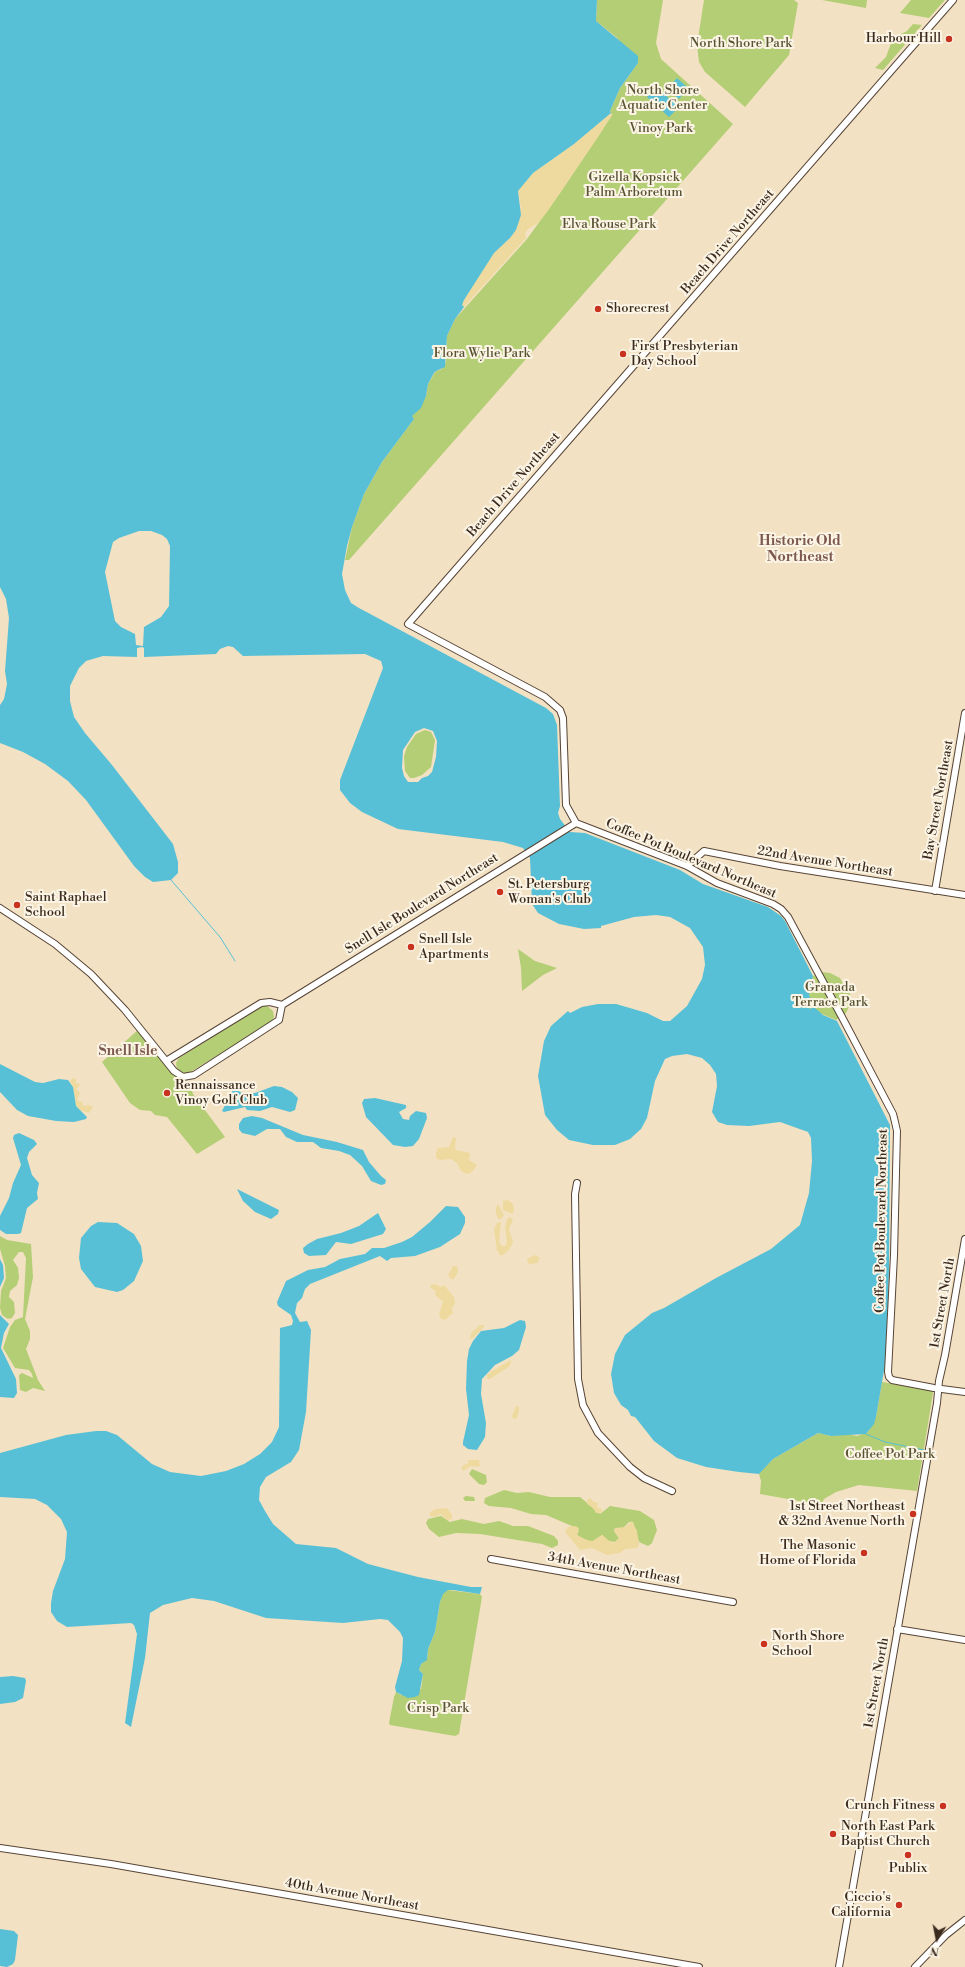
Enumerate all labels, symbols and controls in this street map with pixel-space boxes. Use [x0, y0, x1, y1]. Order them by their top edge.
place label: Harbour Hill [866, 31, 941, 47]
marker: Harbour Hill [944, 34, 954, 44]
park label: North Shore Park [690, 36, 792, 52]
park label: North Shore Aquatic Center [619, 83, 707, 114]
park label: Vinoy Park [629, 121, 693, 137]
park label: Gizella Kopsick Palm Arboretum [585, 170, 683, 201]
street label: Beach Drive Northeast [678, 186, 778, 298]
park label: Elva Rouse Park [562, 217, 656, 233]
place label: Shorecrest [606, 301, 670, 317]
marker: Shorecrest [593, 304, 603, 314]
place label: First Presbyterian Day School [631, 339, 738, 370]
park label: Flora Wylie Park [434, 346, 530, 362]
marker: First Presbyterian Day School [618, 349, 628, 359]
street label: Beach Drive Northeast [464, 429, 564, 541]
district label: Historic Old Northeast [759, 534, 841, 566]
street label: Bay Street Northeast [921, 739, 957, 861]
street label: Coffee Pot Boulevard Northeast [603, 816, 779, 902]
street label: 22nd Avenue Northeast [756, 844, 894, 880]
street label: Snell Isle Boulevard Northeast [343, 850, 501, 958]
place label: St. Petersburg Woman's Club [508, 877, 591, 908]
marker: St. Petersburg Woman's Club [495, 887, 505, 897]
place label: Saint Raphael School [25, 890, 106, 921]
marker: Saint Raphael School [12, 900, 22, 910]
place label: Snell Isle Apartments [419, 932, 489, 963]
marker: Snell Isle Apartments [406, 942, 416, 952]
park label: Granada Terrace Park [792, 980, 868, 1011]
district label: Snell Isle [98, 1044, 158, 1060]
place label: Rennaissance Vinoy Golf Club [175, 1078, 267, 1109]
marker: Rennaissance Vinoy Golf Club [162, 1088, 172, 1098]
street label: Coffee Pot Boulevard Northeast [873, 1129, 891, 1313]
street label: 1st Street North [927, 1256, 959, 1350]
park label: Coffee Pot Park [845, 1447, 935, 1463]
place label: 1st Street Northeast & 32nd Avenue North [779, 1499, 905, 1530]
marker: 1st Street Northeast & 32nd Avenue North [908, 1509, 918, 1519]
place label: The Masonic Home of Florida [759, 1538, 856, 1569]
marker: The Masonic Home of Florida [859, 1548, 869, 1558]
street label: 34th Avenue Northeast [546, 1550, 682, 1588]
place label: North Shore School [772, 1629, 845, 1660]
street label: 1st Street North [861, 1636, 893, 1730]
marker: North Shore School [759, 1639, 769, 1649]
park label: Crisp Park [407, 1701, 469, 1717]
place label: Crunch Fitness [845, 1798, 935, 1814]
marker: Crunch Fitness [938, 1801, 948, 1811]
place label: North East Park Baptist Church [841, 1819, 935, 1850]
marker: North East Park Baptist Church [828, 1829, 838, 1839]
marker: Publix [903, 1850, 913, 1860]
place label: Publix [889, 1861, 927, 1877]
street label: 40th Avenue Northeast [284, 1876, 420, 1914]
place label: Ciccio's California [831, 1890, 891, 1921]
marker: Ciccio's California [894, 1900, 904, 1910]
north arrow [917, 1919, 957, 1959]
text: N [929, 1943, 940, 1958]

